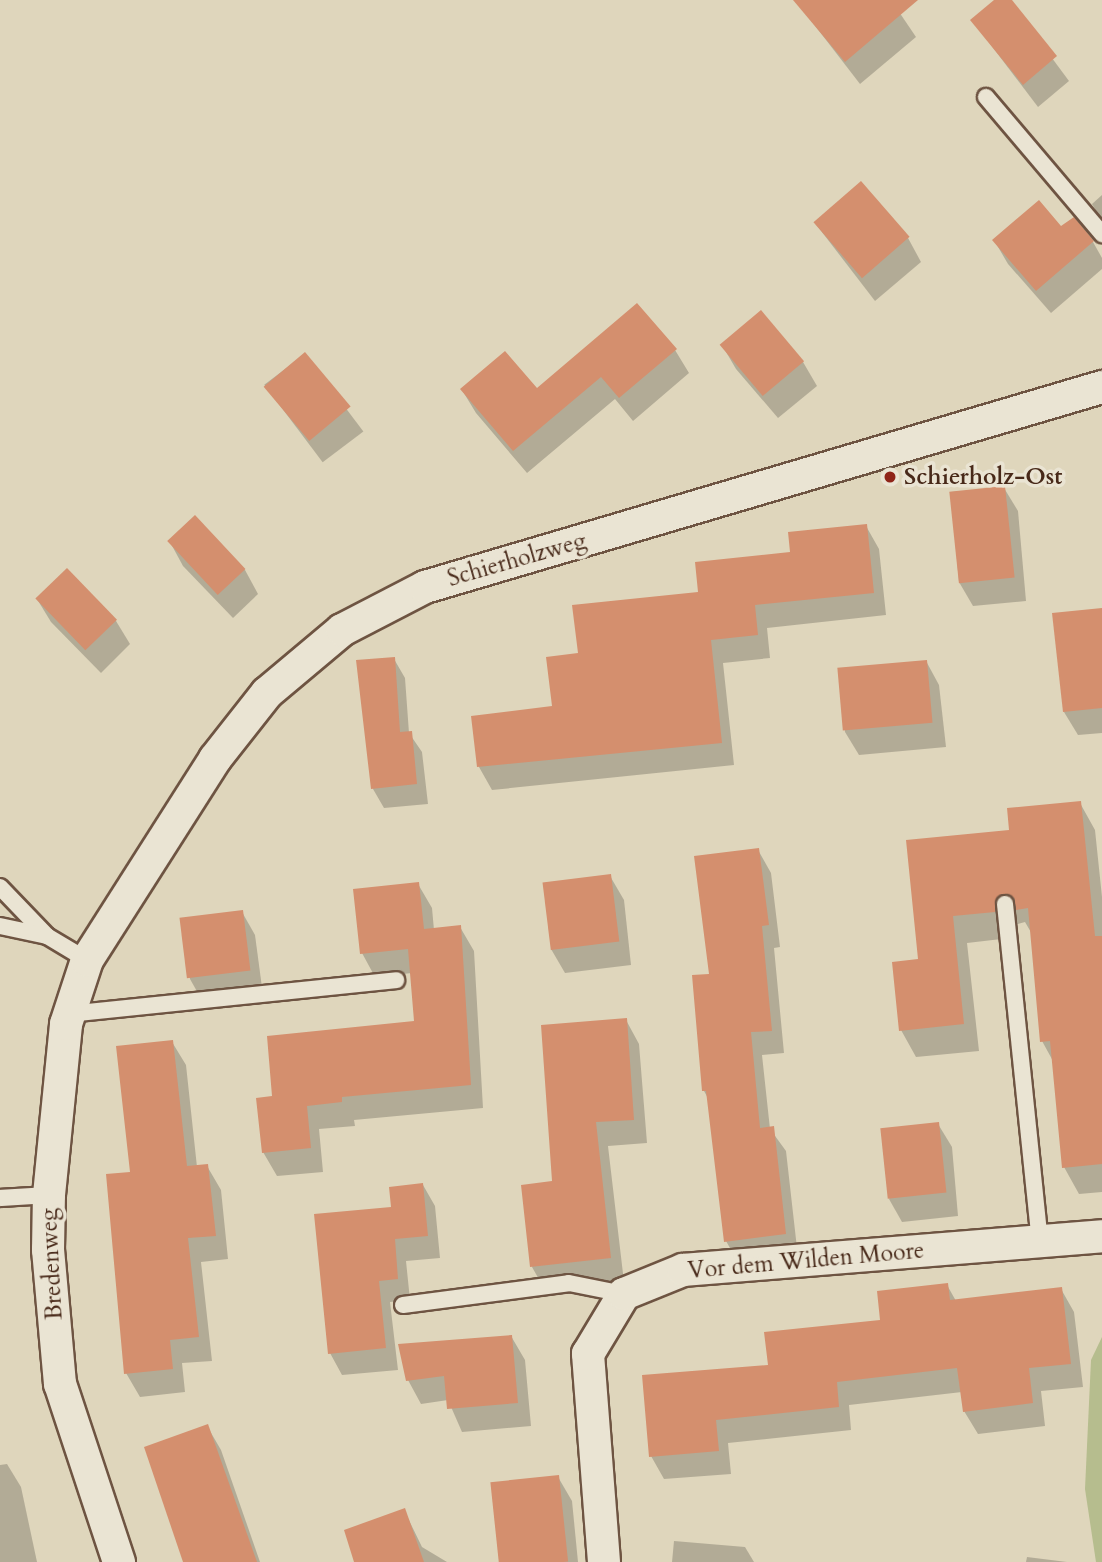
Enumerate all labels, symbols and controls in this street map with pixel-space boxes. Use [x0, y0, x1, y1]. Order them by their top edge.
place label: Schierholz-Ost [904, 463, 1062, 491]
marker: Schierholz-Ost [882, 469, 898, 485]
street label: Schierholzweg [445, 527, 589, 593]
street label: Bredenweg [35, 1207, 69, 1321]
street label: Vor dem Wilden Moore [687, 1237, 925, 1285]

